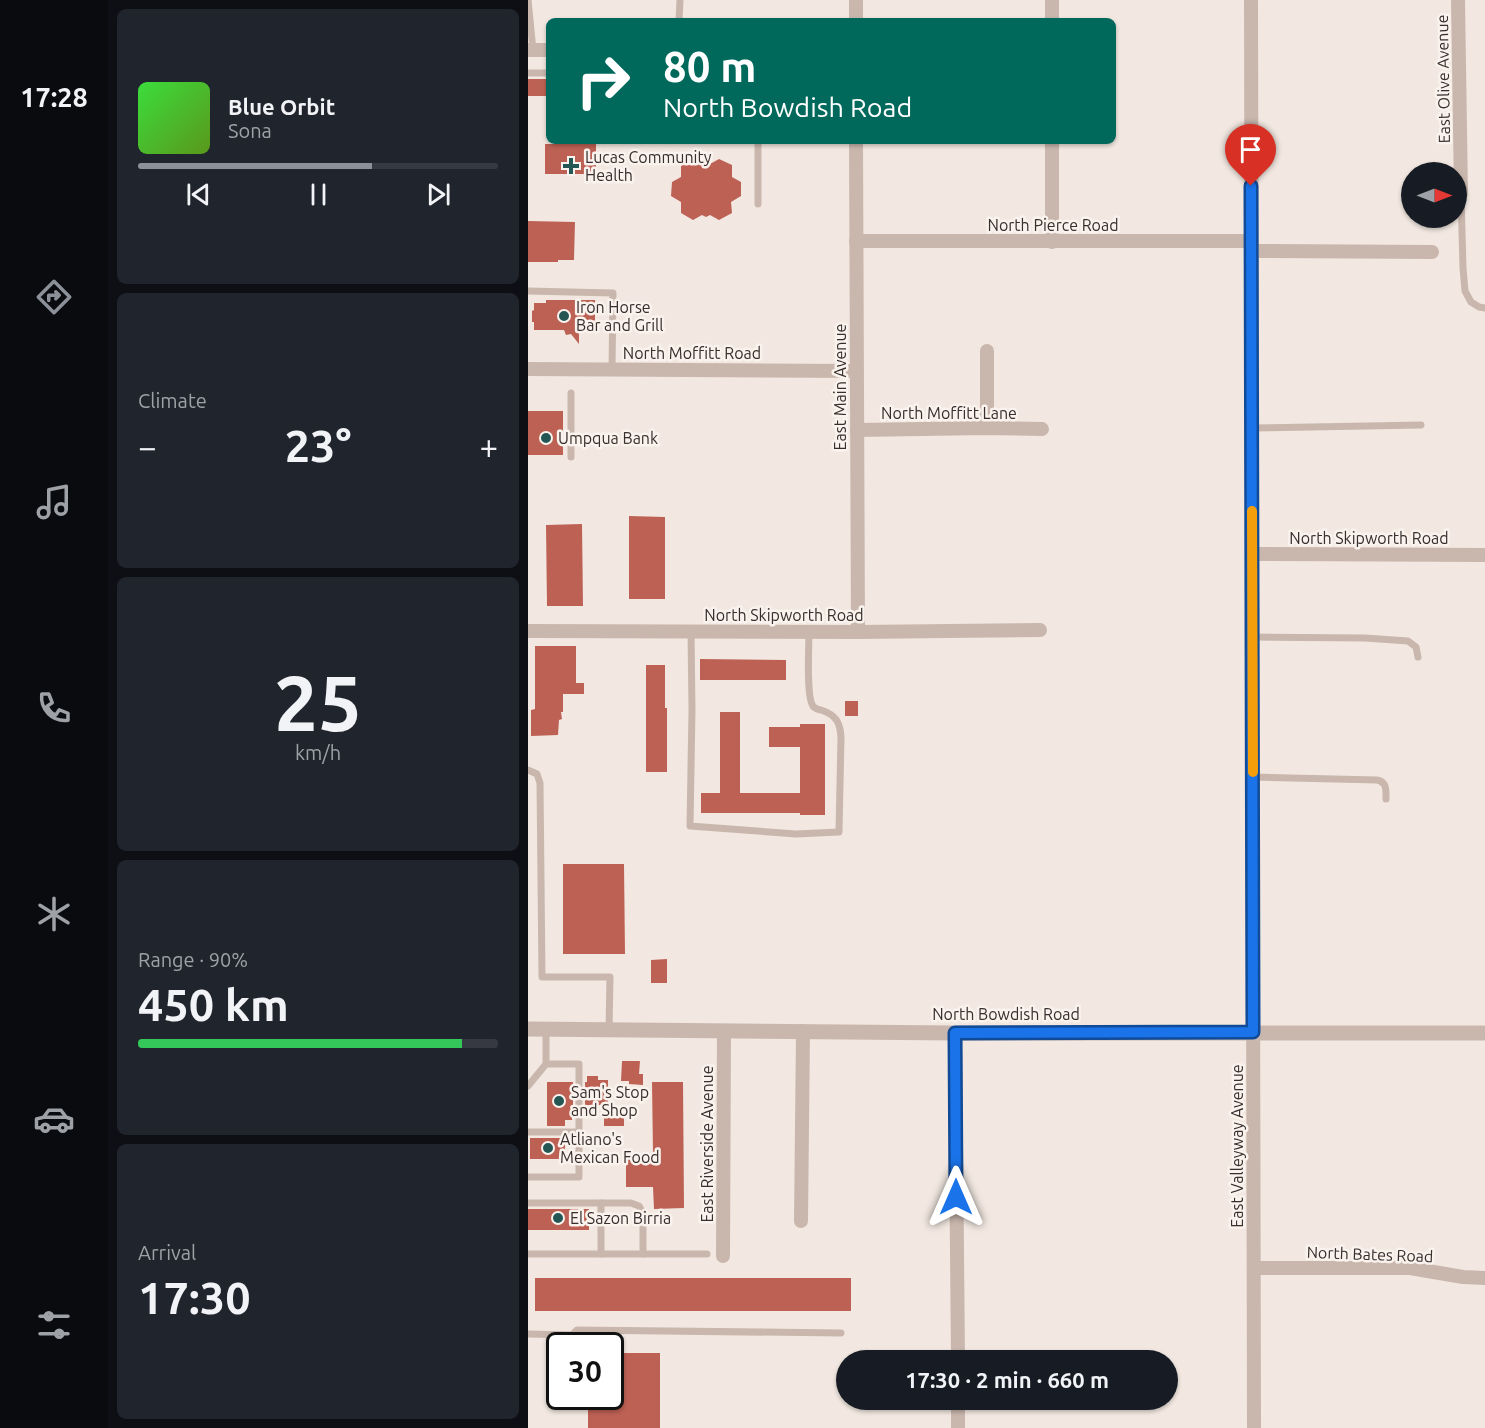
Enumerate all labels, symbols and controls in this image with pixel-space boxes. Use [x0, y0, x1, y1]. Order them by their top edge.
street label: East Olive Avenue [1433, 14, 1453, 144]
icon: right [564, 42, 642, 120]
text: 80 m [663, 43, 757, 90]
text: 17:28 [20, 82, 88, 112]
text: North Bowdish Road [663, 92, 912, 122]
text: Blue Orbit [228, 94, 335, 119]
text: Sona [228, 119, 272, 142]
pin [1225, 124, 1276, 186]
icon: arrive [1234, 133, 1267, 166]
place label: Lucas Community Health [585, 148, 712, 184]
marker: Lucas Community Health [562, 157, 580, 175]
north arrow [1401, 162, 1467, 228]
map controls [1401, 162, 1467, 228]
icon: previous [182, 178, 215, 211]
icon: pause [302, 178, 335, 211]
icon: next [422, 178, 455, 211]
street label: North Pierce Road [987, 216, 1119, 234]
icon: directions [33, 276, 75, 318]
place label: Iron Horse Bar and Grill [576, 298, 663, 334]
marker: Iron Horse Bar and Grill [557, 309, 571, 323]
street label: East Main Avenue [831, 324, 849, 450]
street label: North Moffitt Road [623, 344, 761, 362]
text: Climate [138, 389, 207, 412]
street label: North Moffitt Lane [881, 404, 1017, 422]
text: 23° [285, 420, 351, 471]
text: − [138, 428, 157, 465]
text: + [479, 428, 498, 465]
place label: Umpqua Bank [558, 429, 658, 447]
marker: Umpqua Bank [539, 431, 553, 445]
icon: music [33, 481, 75, 523]
street label: North Skipworth Road [1289, 529, 1449, 547]
street label: North Skipworth Road [704, 606, 864, 624]
text: 25 [274, 658, 362, 746]
icon: phone [33, 687, 75, 729]
text: km/h [295, 741, 341, 764]
icon: climate [33, 893, 75, 935]
text: Range · 90% [138, 948, 248, 971]
text: 450 km [138, 979, 289, 1030]
street label: North Bowdish Road [932, 1005, 1080, 1023]
street label: East Valleyway Avenue [1228, 1064, 1246, 1228]
street label: East Riverside Avenue [698, 1065, 716, 1223]
place label: Sam's Stop and Shop [571, 1083, 649, 1119]
marker: Sam's Stop and Shop [552, 1094, 566, 1108]
icon: car [33, 1098, 75, 1140]
place label: Atliano's Mexican Food [560, 1130, 660, 1166]
marker: Atliano's Mexican Food [541, 1141, 555, 1155]
position arrow [924, 1165, 988, 1229]
place label: El Sazon Birria [570, 1209, 671, 1227]
marker: El Sazon Birria [551, 1211, 565, 1225]
text: Arrival [138, 1241, 196, 1264]
street label: North Bates Road [1306, 1243, 1434, 1265]
text: 17:30 [138, 1272, 251, 1323]
icon: filters [33, 1304, 75, 1346]
speed limit sign: 30 [546, 1332, 624, 1410]
text: 17:30 · 2 min · 660 m [905, 1367, 1109, 1392]

